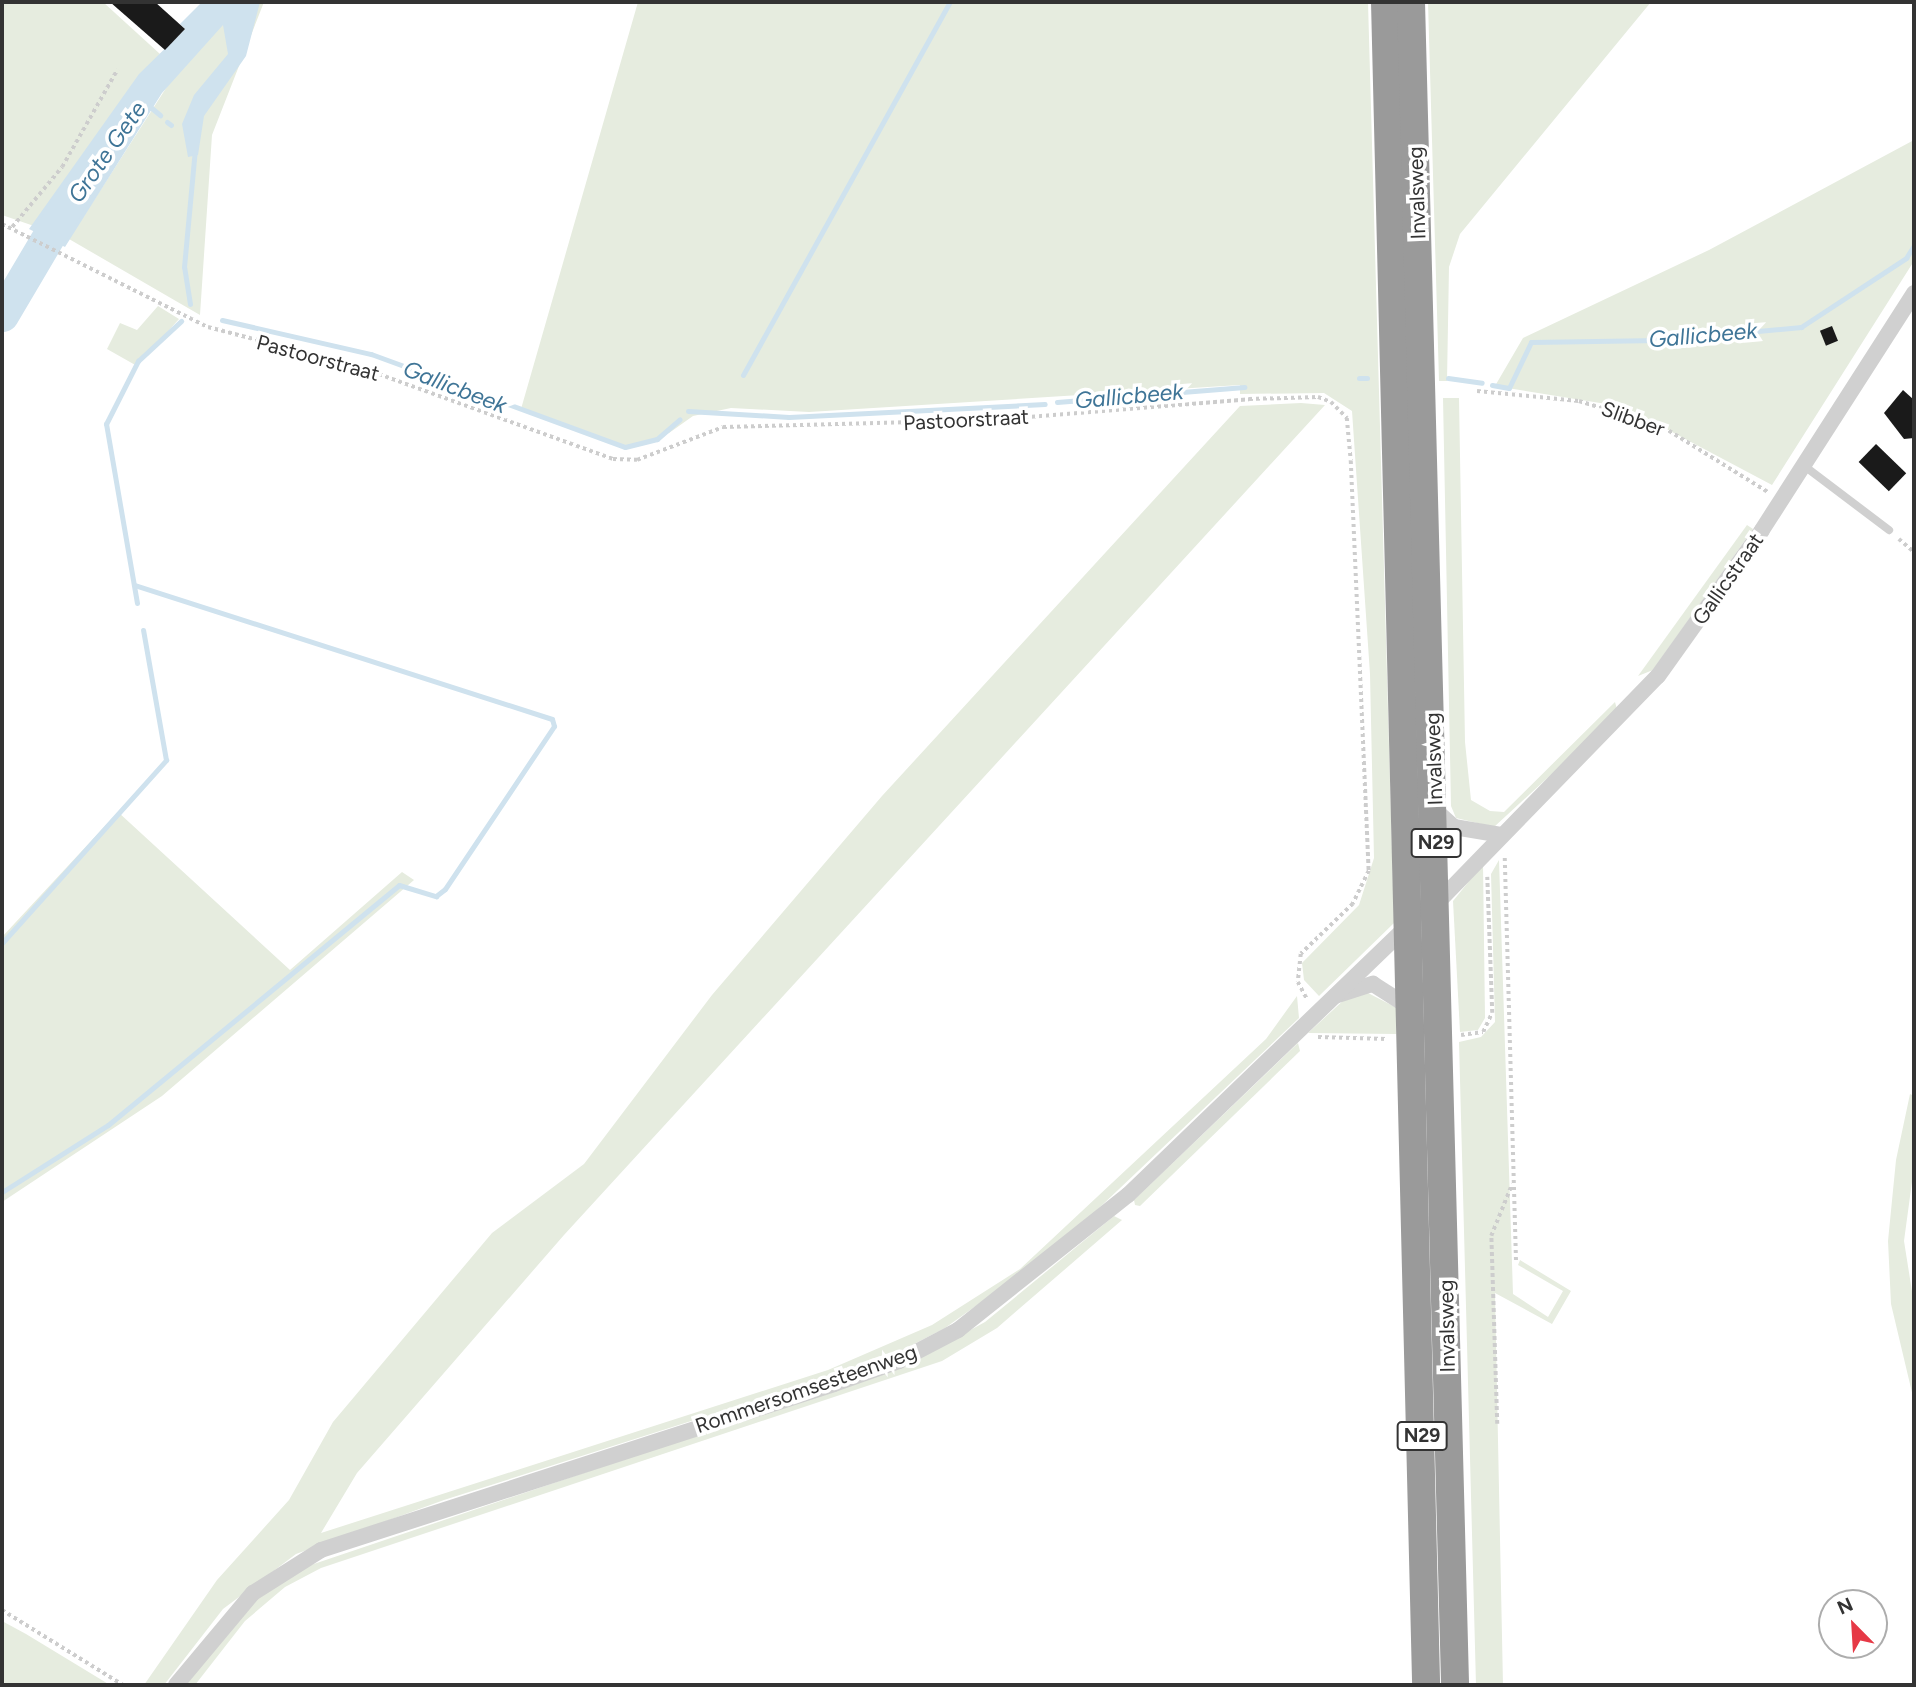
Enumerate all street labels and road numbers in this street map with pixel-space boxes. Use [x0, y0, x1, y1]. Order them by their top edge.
street label: Invalsweg [1403, 146, 1431, 240]
street label: Pastoorstraat [254, 330, 382, 386]
street label: Slibber [1598, 396, 1668, 442]
street label: Pastoorstraat [902, 404, 1030, 436]
street label: Gallicstraat [1687, 528, 1769, 630]
street label: Invalsweg [1420, 712, 1448, 806]
road number: N29 [1410, 828, 1462, 858]
street label: Invalsweg [1434, 1279, 1460, 1373]
street label: Rommersomsesteenweg [692, 1339, 920, 1439]
road number: N29 [1396, 1420, 1448, 1452]

